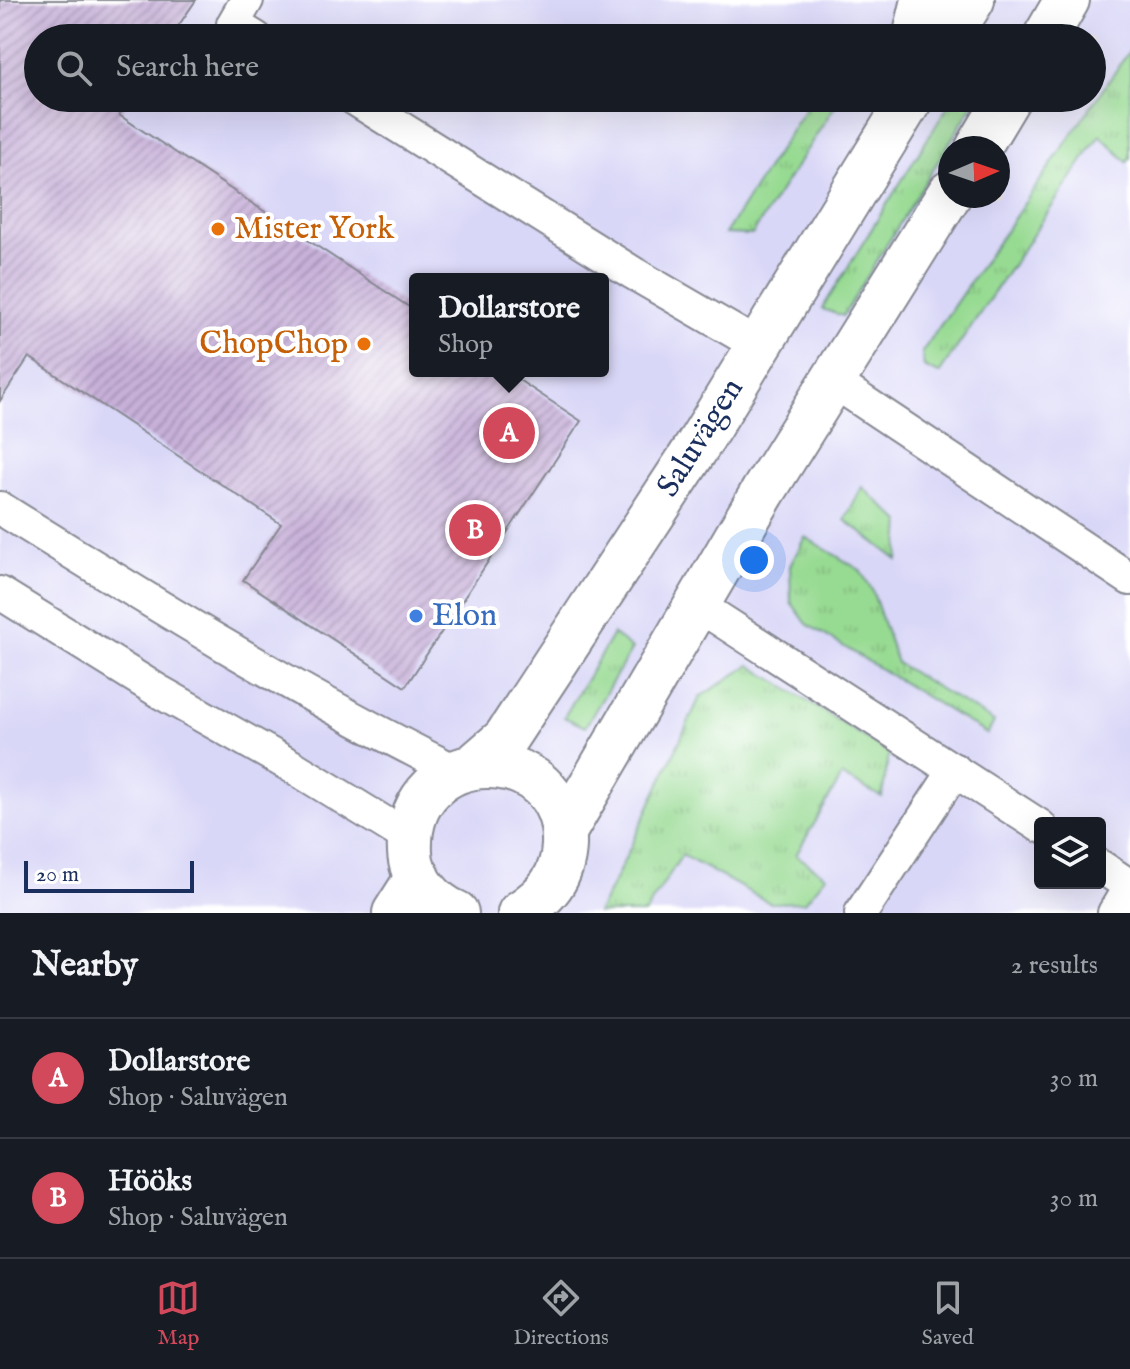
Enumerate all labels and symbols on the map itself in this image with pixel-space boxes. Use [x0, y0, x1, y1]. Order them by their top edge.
north arrow [938, 136, 1010, 208]
place label: Mister York [234, 209, 395, 250]
marker: Mister York [209, 220, 227, 238]
place label: ChopChop [199, 324, 348, 365]
marker: ChopChop [355, 335, 373, 353]
street label: Saluvägen [649, 371, 753, 505]
pin: A [483, 403, 535, 463]
pin: B [449, 500, 501, 560]
your location [734, 540, 774, 580]
place label: Elon [432, 596, 497, 637]
marker: Elon [407, 607, 425, 625]
scale bar [24, 857, 194, 893]

